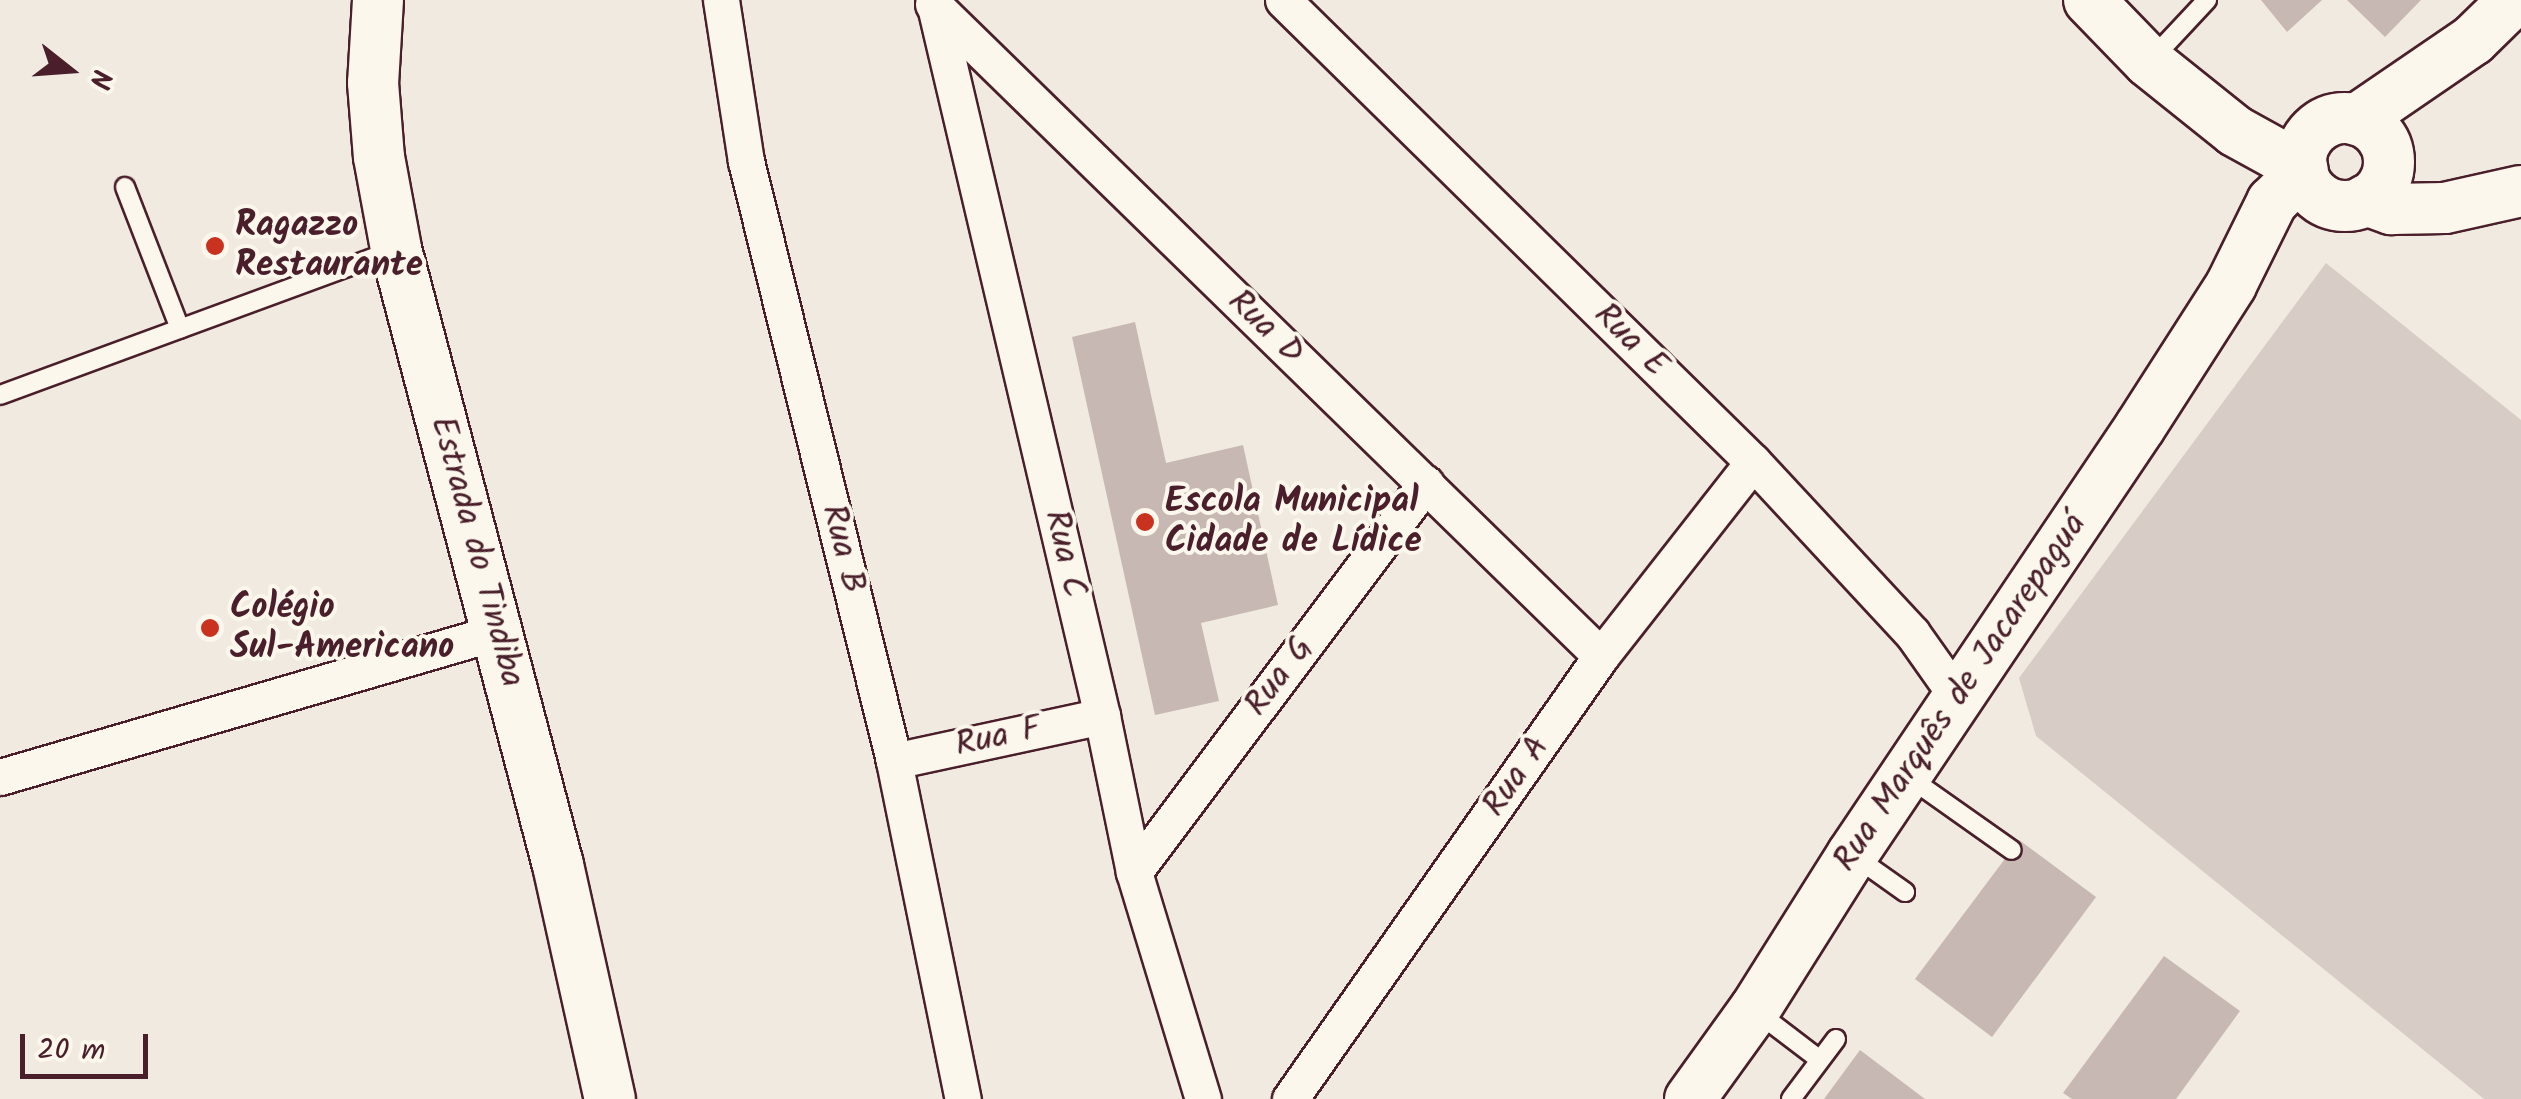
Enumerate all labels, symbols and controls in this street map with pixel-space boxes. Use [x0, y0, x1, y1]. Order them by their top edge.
north arrow [20, 20, 120, 120]
text: N [75, 64, 123, 94]
place label: Ragazzo Restaurante [235, 205, 423, 287]
marker: Ragazzo Restaurante [204, 235, 226, 257]
street label: Rua D [1218, 282, 1312, 374]
street label: Rua E [1584, 295, 1676, 387]
street label: Estrada do Tindiba [420, 412, 532, 692]
place label: Escola Municipal Cidade de Lídice [1165, 481, 1422, 563]
street label: Rua B [811, 500, 873, 598]
street label: Rua C [1034, 506, 1094, 602]
street label: Rua Marquês de Jacarepaguá [1825, 506, 2097, 880]
marker: Escola Municipal Cidade de Lídice [1134, 511, 1156, 533]
place label: Colégio Sul-Americano [230, 587, 454, 669]
marker: Colégio Sul-Americano [199, 617, 221, 639]
street label: Rua G [1236, 629, 1324, 725]
street label: Rua F [952, 709, 1044, 767]
street label: Rua A [1474, 729, 1560, 825]
scale bar [25, 1014, 152, 1076]
text: 20 m [37, 1027, 105, 1075]

